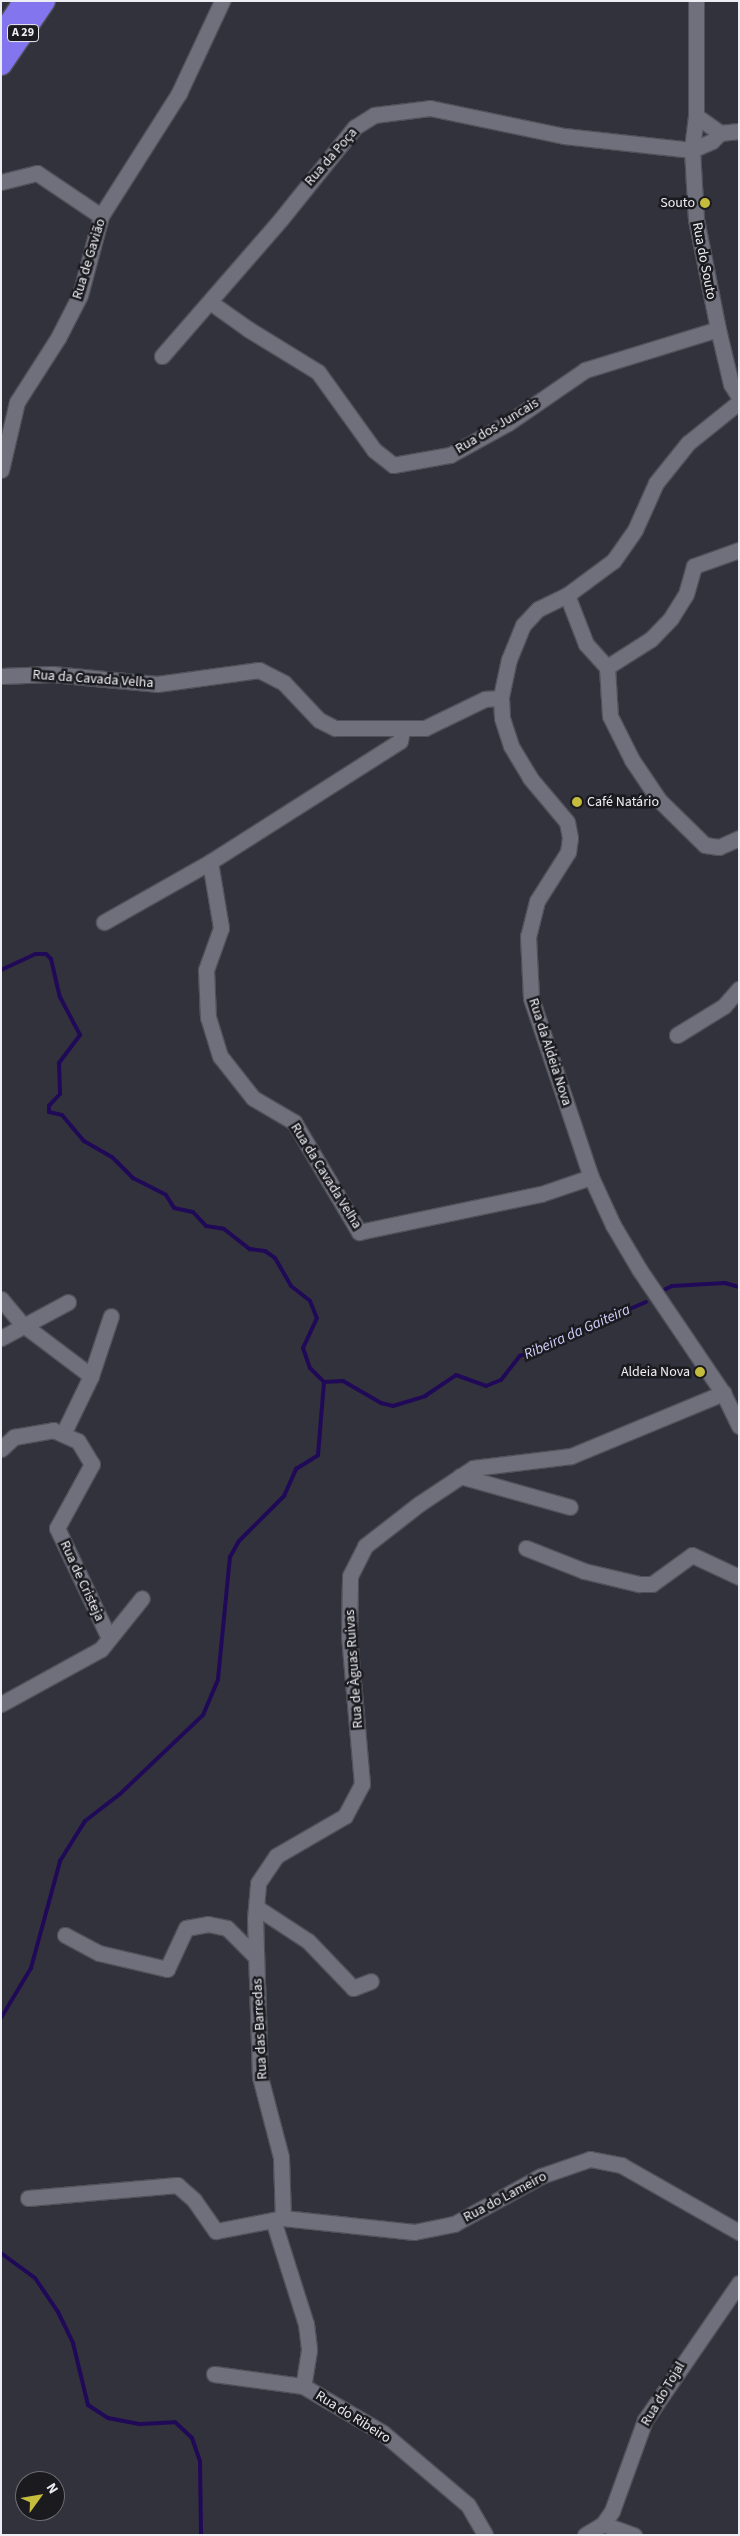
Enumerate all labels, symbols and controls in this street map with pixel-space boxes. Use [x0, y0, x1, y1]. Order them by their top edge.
road number: A 29 [7, 23, 39, 42]
street label: Rua da Poça [301, 124, 361, 190]
place label: Souto [660, 195, 695, 211]
marker: Souto [699, 197, 711, 209]
street label: Rua de Gavião [69, 217, 109, 301]
street label: Rua do Souto [688, 221, 720, 301]
street label: Rua dos Juncais [452, 395, 542, 457]
street label: Rua da Cavada Velha [32, 666, 154, 692]
place label: Café Natário [587, 794, 659, 810]
marker: Café Natário [571, 796, 583, 808]
street label: Rua da Aldeia Nova [525, 996, 575, 1108]
street label: Rua da Cavada Velha [287, 1120, 365, 1232]
water label: Ribeira da Gaiteira [521, 1300, 633, 1364]
place label: Aldeia Nova [621, 1364, 690, 1380]
marker: Aldeia Nova [694, 1366, 706, 1378]
street label: Rua de Cristeja [56, 1538, 108, 1624]
street label: Rua de Àguas Ruivas [341, 1609, 367, 1729]
street label: Rua das Barredas [249, 1978, 271, 2080]
street label: Rua do Lameiro [461, 2168, 549, 2226]
street label: Rua do Tojal [637, 2359, 689, 2429]
street label: Rua do Ribeiro [312, 2387, 394, 2447]
north arrow [15, 2471, 65, 2521]
text: N [41, 2479, 63, 2498]

